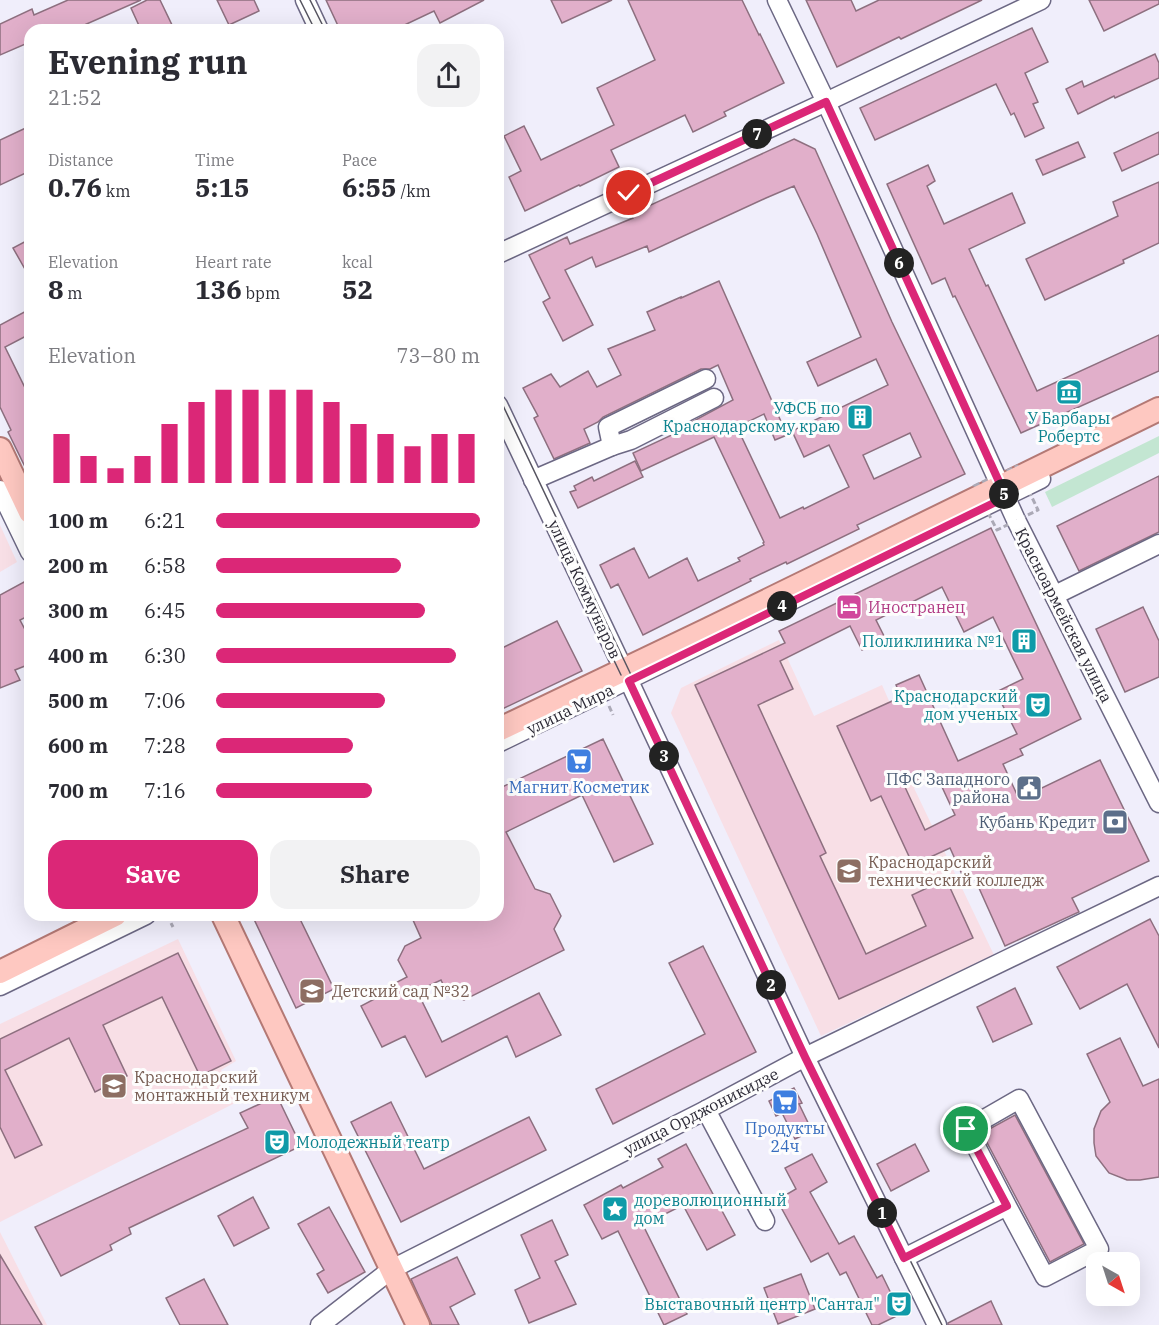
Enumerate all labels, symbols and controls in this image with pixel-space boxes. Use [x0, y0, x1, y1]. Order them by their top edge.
text: Evening run [48, 40, 248, 83]
button: share [417, 44, 480, 107]
text: 21:52 [48, 84, 102, 111]
pin: 7 [742, 119, 772, 149]
text: 7 [752, 124, 762, 144]
text: Distance [48, 150, 113, 170]
text: Time [195, 150, 234, 170]
text: Pace [342, 150, 377, 170]
pin [603, 167, 654, 218]
text: 0.76 [48, 170, 102, 204]
text: 5:15 [195, 170, 250, 204]
text: 6:55 [342, 170, 397, 204]
icon: check [612, 176, 645, 209]
text: km [102, 181, 130, 201]
text: /km [397, 181, 431, 201]
pin: 6 [884, 248, 914, 278]
text: Elevation [48, 252, 118, 272]
text: Heart rate [195, 252, 272, 272]
text: kcal [342, 252, 373, 272]
text: 6 [894, 253, 904, 273]
text: 8 [48, 272, 64, 306]
text: 136 [195, 272, 242, 306]
text: 52 [342, 272, 373, 306]
text: m [64, 283, 83, 303]
text: bpm [242, 283, 280, 303]
text: Elevation [48, 342, 136, 369]
text: 73–80 m [397, 342, 480, 369]
museum icon: У Барбары Робертс [1054, 377, 1084, 407]
place label: УФСБ по Краснодарскому краю [663, 398, 840, 436]
building icon: УФСБ по Краснодарскому краю [845, 402, 875, 432]
place label: У Барбары Робертс [1028, 408, 1111, 446]
pin: 5 [989, 479, 1019, 509]
text: 5 [999, 484, 1009, 504]
text: 100 m [48, 507, 108, 534]
text: 6:21 [144, 507, 186, 534]
street label: улица Коммунаров [544, 517, 626, 661]
street label: Красноармейская улица [1011, 524, 1117, 706]
text: 200 m [48, 552, 108, 579]
text: 6:58 [144, 552, 186, 579]
pin: 4 [767, 591, 797, 621]
hotel icon: Иностранец [834, 592, 864, 622]
text: 4 [777, 596, 787, 616]
text: 300 m [48, 597, 108, 624]
text: 6:45 [144, 597, 186, 624]
place label: Иностранец [868, 597, 966, 617]
building icon: Поликлиника №1 [1009, 626, 1039, 656]
place label: Поликлиника №1 [862, 631, 1004, 651]
text: 400 m [48, 642, 108, 669]
text: 6:30 [144, 642, 186, 669]
street label: улица Мира [523, 679, 617, 739]
place label: Краснодарский дом ученых [894, 686, 1018, 724]
text: 500 m [48, 687, 108, 714]
text: 7:06 [144, 687, 186, 714]
theatre icon: Краснодарский дом ученых [1023, 690, 1053, 720]
text: 600 m [48, 732, 108, 759]
text: 7:28 [144, 732, 186, 759]
pin: 3 [649, 741, 679, 771]
supermarket icon: Магнит Косметик [564, 746, 594, 776]
text: 3 [659, 746, 669, 766]
place label: ПФС Западного района [886, 769, 1010, 807]
public building icon: ПФС Западного района [1014, 773, 1044, 803]
text: 700 m [48, 777, 108, 804]
text: 7:16 [144, 777, 186, 804]
place label: Магнит Косметик [509, 777, 650, 797]
bank icon: Кубань Кредит [1100, 807, 1130, 837]
place label: Кубань Кредит [979, 812, 1096, 832]
button: Save [48, 840, 258, 909]
button: Share [270, 840, 480, 909]
place label: Краснодарский технический колледж [868, 852, 1045, 890]
school or university icon: Краснодарский технический колледж [834, 856, 864, 886]
pin: 2 [756, 970, 786, 1000]
text: 2 [766, 975, 776, 995]
school or university icon: Детский сад №32 [297, 976, 327, 1006]
place label: Детский сад №32 [332, 981, 470, 1001]
street label: улица Орджоникидзе [620, 1063, 782, 1159]
place label: Краснодарский монтажный техникум [134, 1067, 310, 1105]
school or university icon: Краснодарский монтажный техникум [99, 1071, 129, 1101]
supermarket icon: Продукты 24ч [770, 1087, 800, 1117]
pin [940, 1103, 991, 1154]
icon: arrive [949, 1112, 982, 1145]
place label: Продукты 24ч [745, 1118, 825, 1156]
theatre icon: Молодежный театр [262, 1127, 292, 1157]
place label: Молодежный театр [296, 1132, 450, 1152]
place label: дореволюционный дом [634, 1190, 787, 1228]
place icon: дореволюционный дом [600, 1194, 630, 1224]
pin: 1 [867, 1198, 897, 1228]
text: 1 [877, 1203, 887, 1223]
north arrow [1086, 1252, 1140, 1306]
map controls [1086, 1252, 1140, 1306]
theatre icon: Выставочный центр "Сантал" [884, 1289, 914, 1319]
place label: Выставочный центр "Сантал" [644, 1294, 880, 1314]

